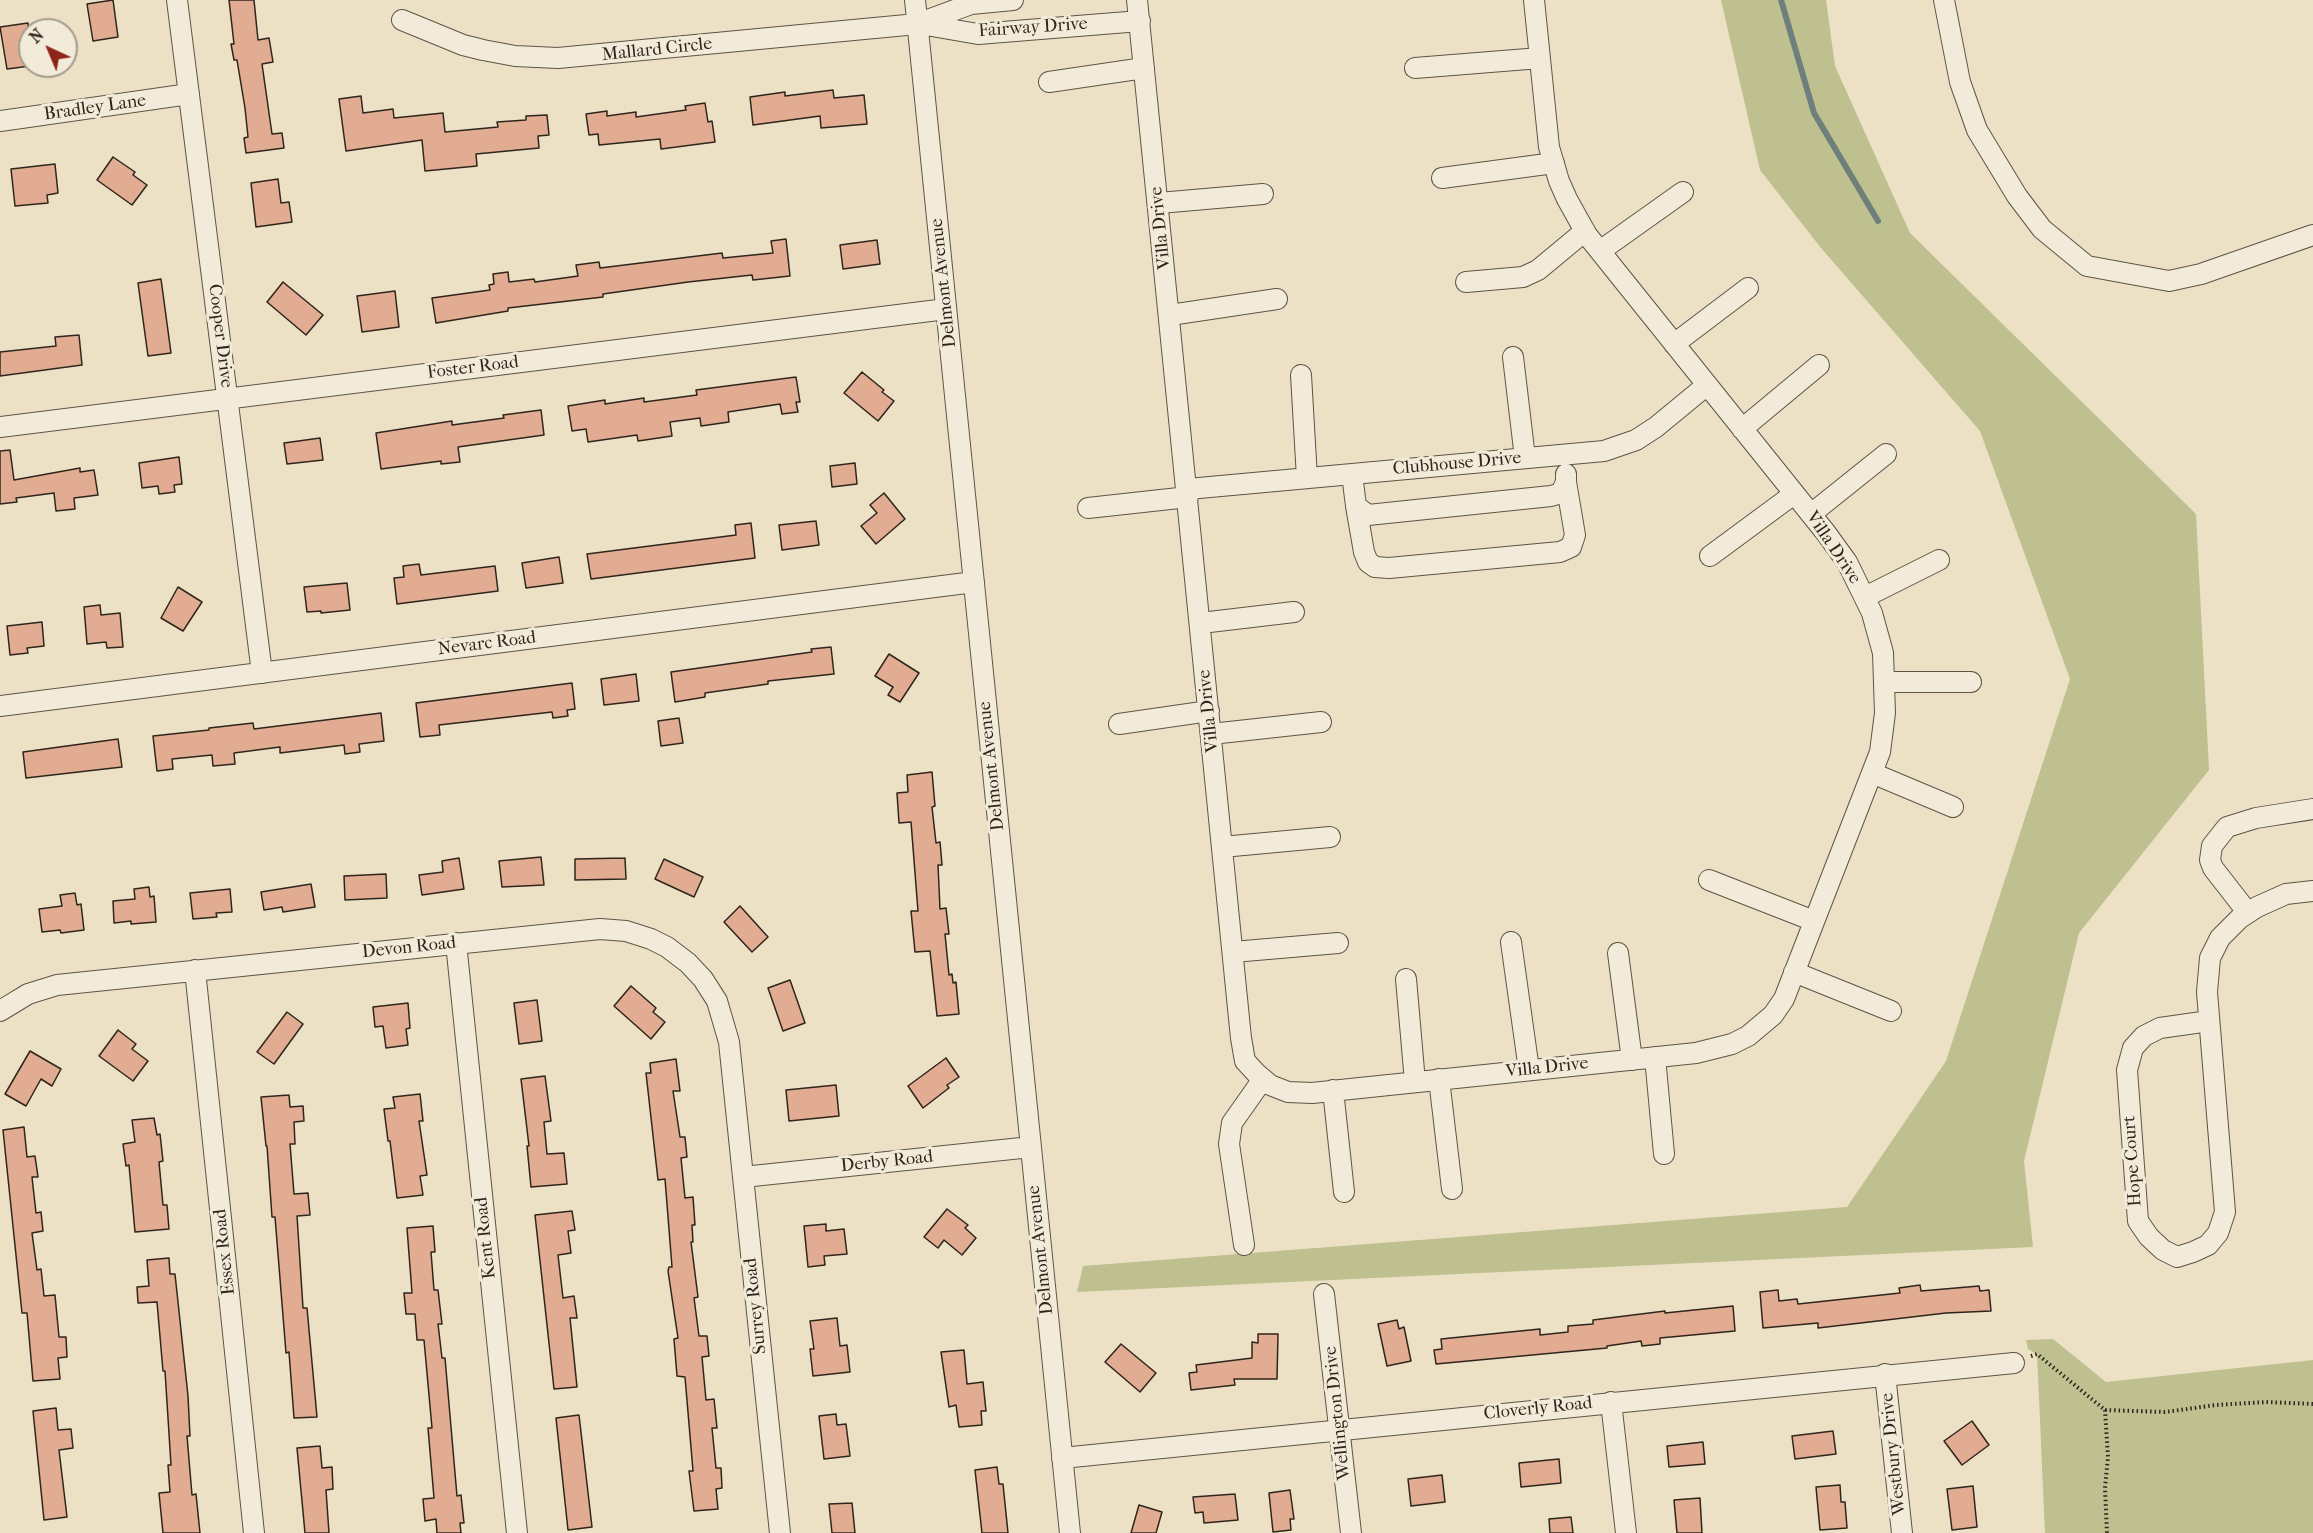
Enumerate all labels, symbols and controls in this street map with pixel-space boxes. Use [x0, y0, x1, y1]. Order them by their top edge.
street label: Fairway Drive [978, 13, 1088, 43]
north arrow [18, 18, 78, 78]
text: N [26, 25, 47, 47]
street label: Mallard Circle [601, 33, 713, 67]
street label: Bradley Lane [43, 90, 147, 126]
street label: Villa Drive [1146, 186, 1176, 270]
street label: Delmont Avenue [926, 217, 962, 349]
street label: Cooper Drive [203, 283, 237, 389]
street label: Foster Road [426, 352, 520, 384]
street label: Clubhouse Drive [1392, 448, 1522, 480]
street label: Villa Drive [1801, 508, 1865, 588]
street label: Nevarc Road [437, 627, 537, 661]
street label: Villa Drive [1194, 669, 1224, 753]
street label: Delmont Avenue [974, 700, 1010, 832]
street label: Devon Road [361, 932, 457, 964]
street label: Villa Drive [1505, 1053, 1589, 1083]
street label: Hope Court [2119, 1115, 2147, 1207]
street label: Derby Road [840, 1146, 934, 1178]
street label: Delmont Avenue [1023, 1184, 1059, 1316]
street label: Kent Road [471, 1196, 501, 1280]
street label: Essex Road [210, 1208, 240, 1296]
street label: Surrey Road [740, 1257, 772, 1355]
street label: Wellington Drive [1320, 1345, 1356, 1481]
street label: Westbury Drive [1877, 1392, 1911, 1516]
street label: Cloverly Road [1483, 1393, 1593, 1425]

